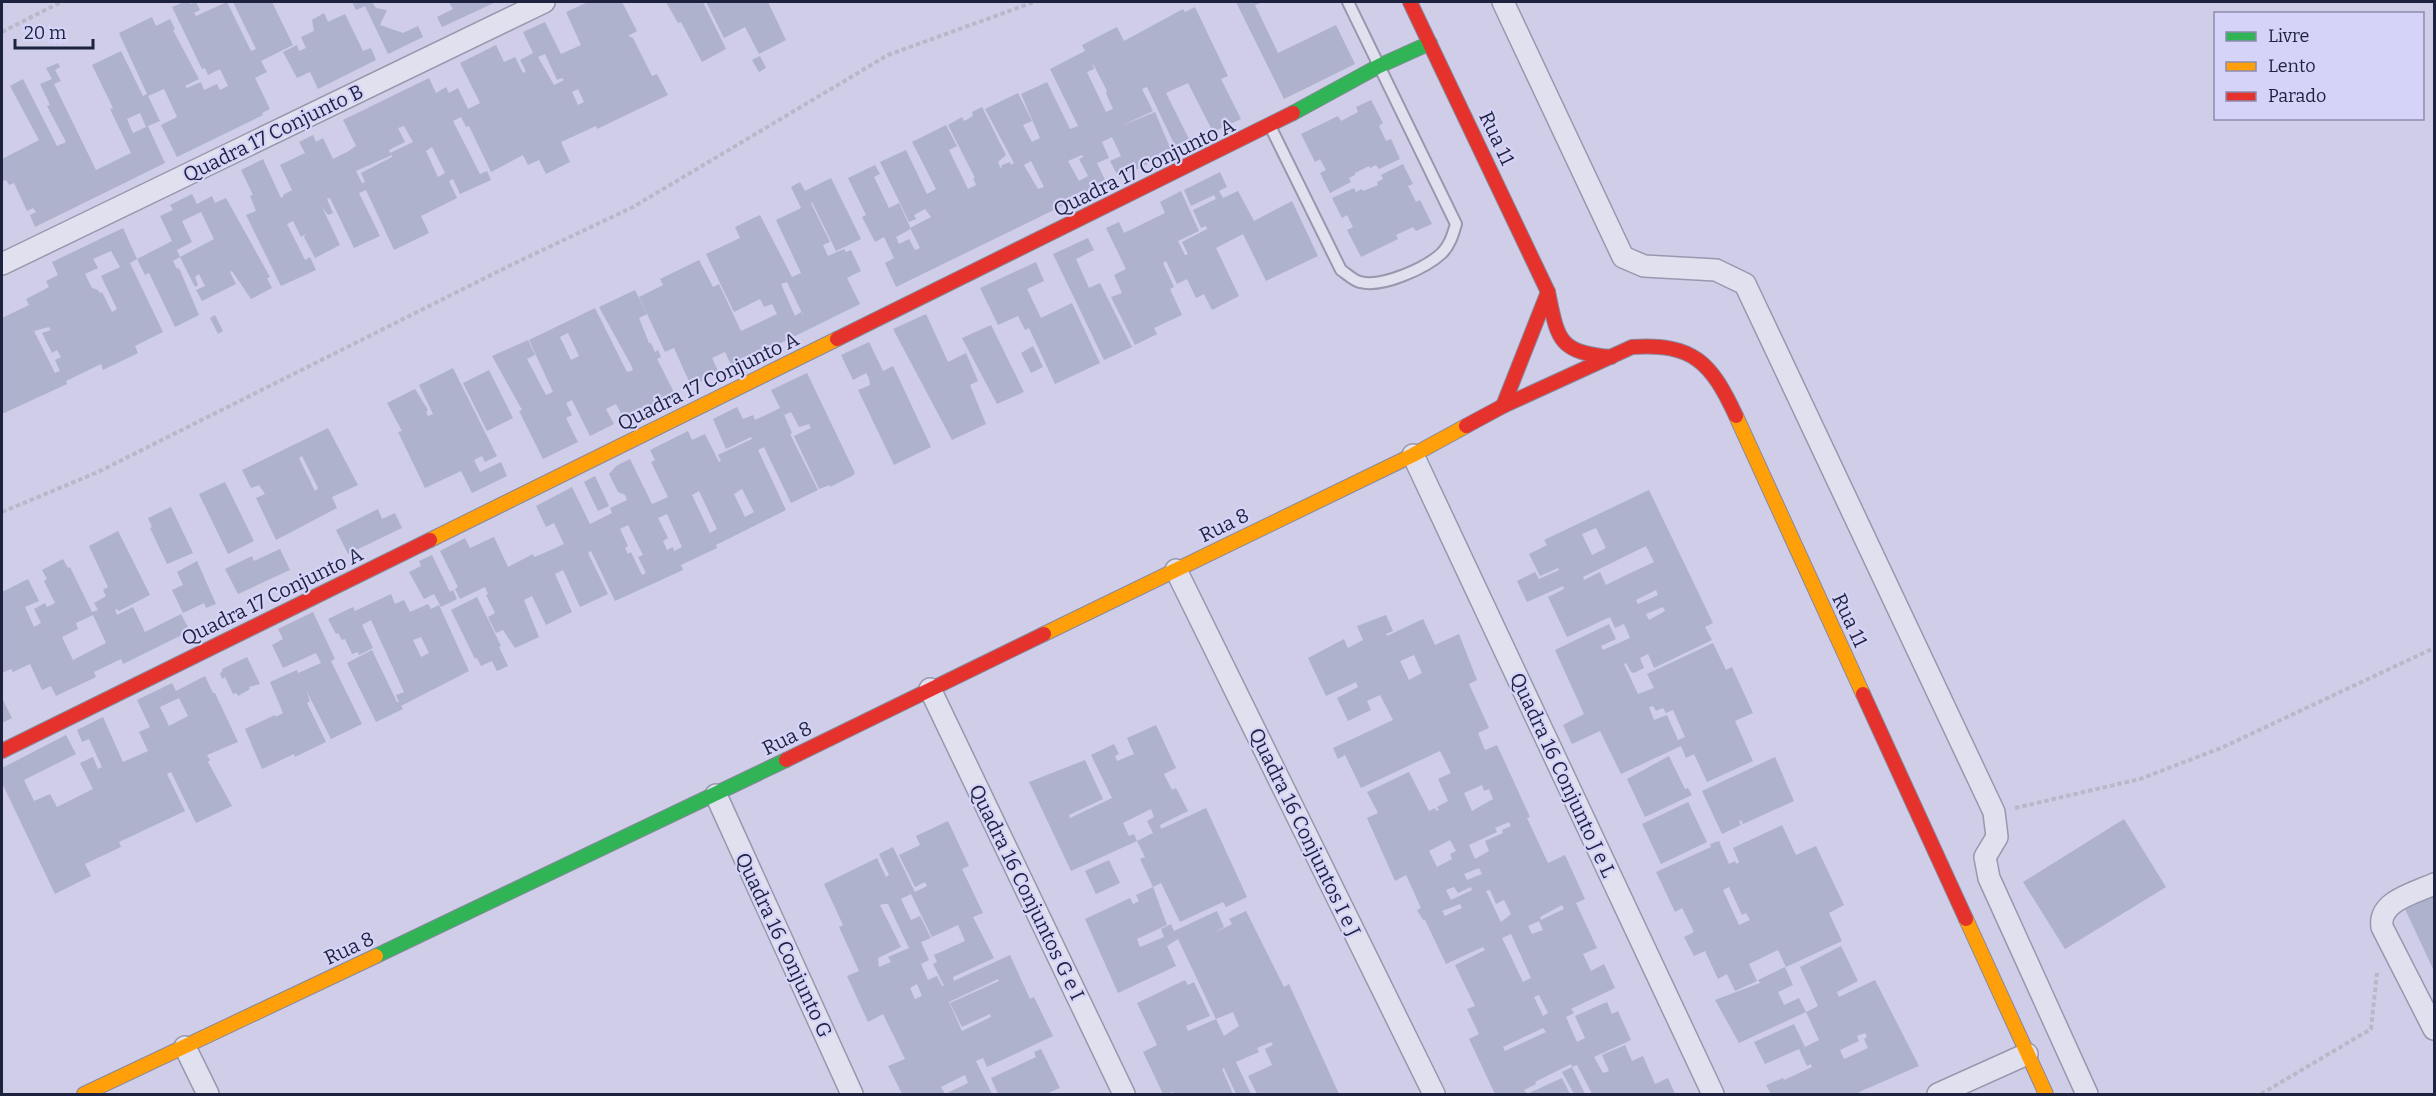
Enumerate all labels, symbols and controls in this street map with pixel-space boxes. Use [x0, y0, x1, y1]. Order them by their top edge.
scale bar [15, 12, 93, 50]
legend [2214, 12, 2424, 120]
text: 20 m [24, 22, 66, 44]
text: Livre [2268, 25, 2309, 47]
text: Lento [2268, 55, 2316, 77]
street label: Quadra 17 Conjunto B [179, 79, 367, 188]
text: Parado [2268, 85, 2326, 107]
street label: Rua 11 [1474, 107, 1520, 169]
street label: Quadra 17 Conjunto A [1049, 112, 1240, 222]
street label: Quadra 17 Conjunto A [613, 326, 804, 436]
street label: Rua 8 [1195, 503, 1253, 547]
street label: Quadra 17 Conjunto A [177, 541, 368, 651]
street label: Rua 11 [1827, 589, 1873, 651]
street label: Quadra 16 Conjunto J e L [1504, 669, 1621, 882]
street label: Rua 8 [758, 716, 816, 760]
street label: Quadra 16 Conjuntos I e J [1243, 724, 1366, 940]
street label: Quadra 16 Conjuntos G e I [963, 780, 1090, 1004]
street label: Quadra 16 Conjunto G [730, 849, 838, 1042]
street label: Rua 8 [320, 926, 378, 970]

